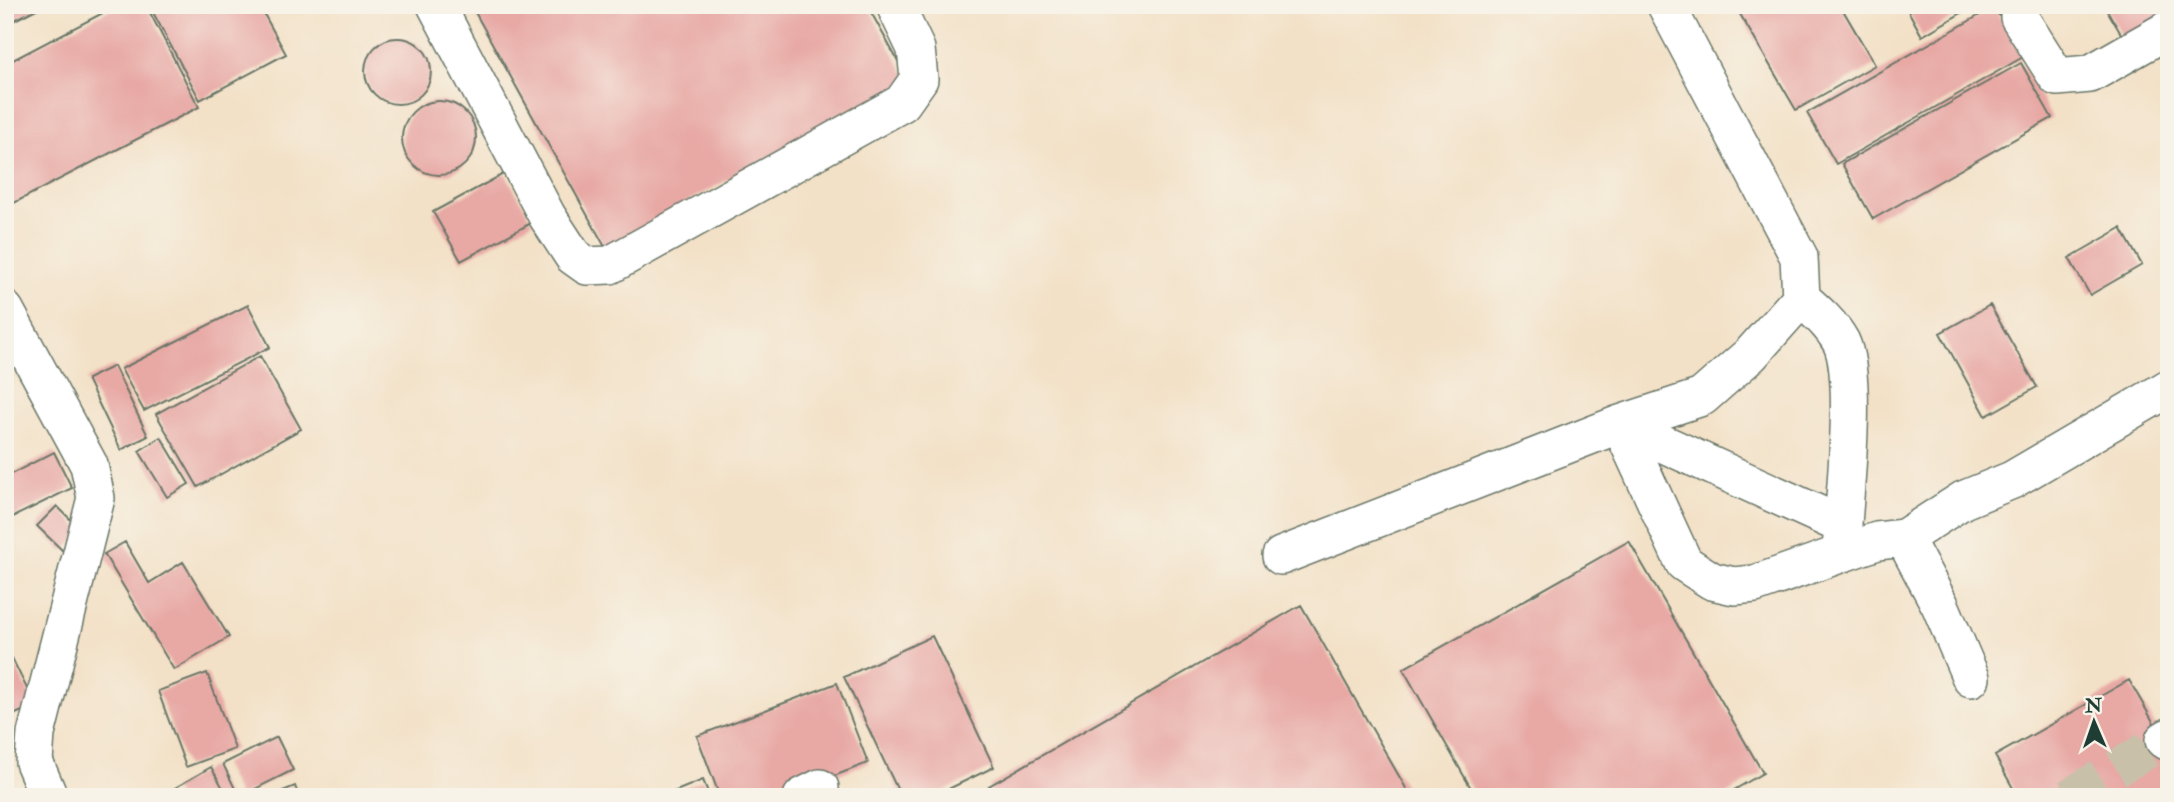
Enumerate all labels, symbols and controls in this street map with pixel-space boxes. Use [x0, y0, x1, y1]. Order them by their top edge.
north arrow [2058, 686, 2128, 756]
text: N [2084, 694, 2103, 718]

